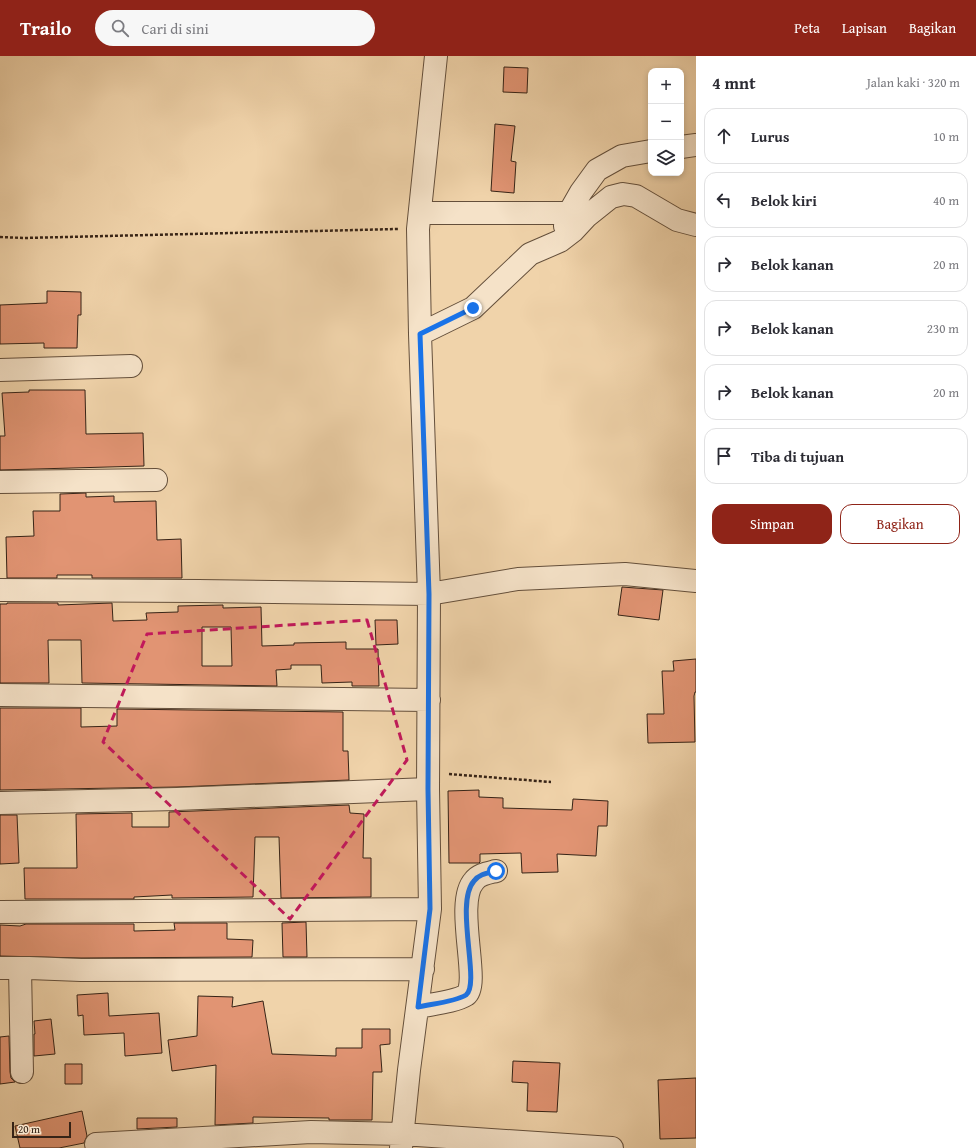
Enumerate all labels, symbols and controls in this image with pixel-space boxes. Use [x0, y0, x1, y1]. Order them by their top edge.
search box [95, 10, 375, 46]
text: Trailo [20, 14, 71, 42]
icon: search [109, 17, 131, 39]
text: Cari di sini [141, 18, 209, 39]
text: Peta [794, 18, 820, 38]
text: Lapisan [842, 18, 887, 38]
text: Bagikan [909, 18, 956, 38]
map controls [648, 68, 684, 176]
button: + [648, 68, 684, 104]
text: 4 mnt [712, 70, 756, 95]
text: Jalan kaki · 320 m [867, 73, 960, 92]
button: − [648, 104, 684, 140]
icon: ahead [713, 125, 735, 147]
text: Lurus [751, 126, 789, 147]
text: 10 m [933, 127, 959, 146]
button: layers [648, 140, 684, 176]
icon: left [713, 189, 735, 211]
text: Belok kiri [751, 190, 817, 211]
text: 40 m [933, 191, 959, 210]
icon: right [713, 253, 735, 275]
text: Belok kanan [751, 254, 834, 275]
text: 20 m [933, 255, 959, 274]
route end [464, 299, 482, 317]
icon: right [713, 317, 735, 339]
text: Belok kanan [751, 318, 834, 339]
text: 230 m [927, 319, 959, 338]
icon: right [713, 381, 735, 403]
text: Belok kanan [751, 382, 834, 403]
text: 20 m [933, 383, 959, 402]
icon: arrive [713, 445, 735, 467]
text: Tiba di tujuan [751, 446, 844, 467]
button: Simpan [712, 504, 832, 544]
button: Bagikan [840, 504, 960, 544]
route start [487, 862, 505, 880]
scale bar [12, 1120, 71, 1139]
text: 20 m [18, 1121, 40, 1137]

